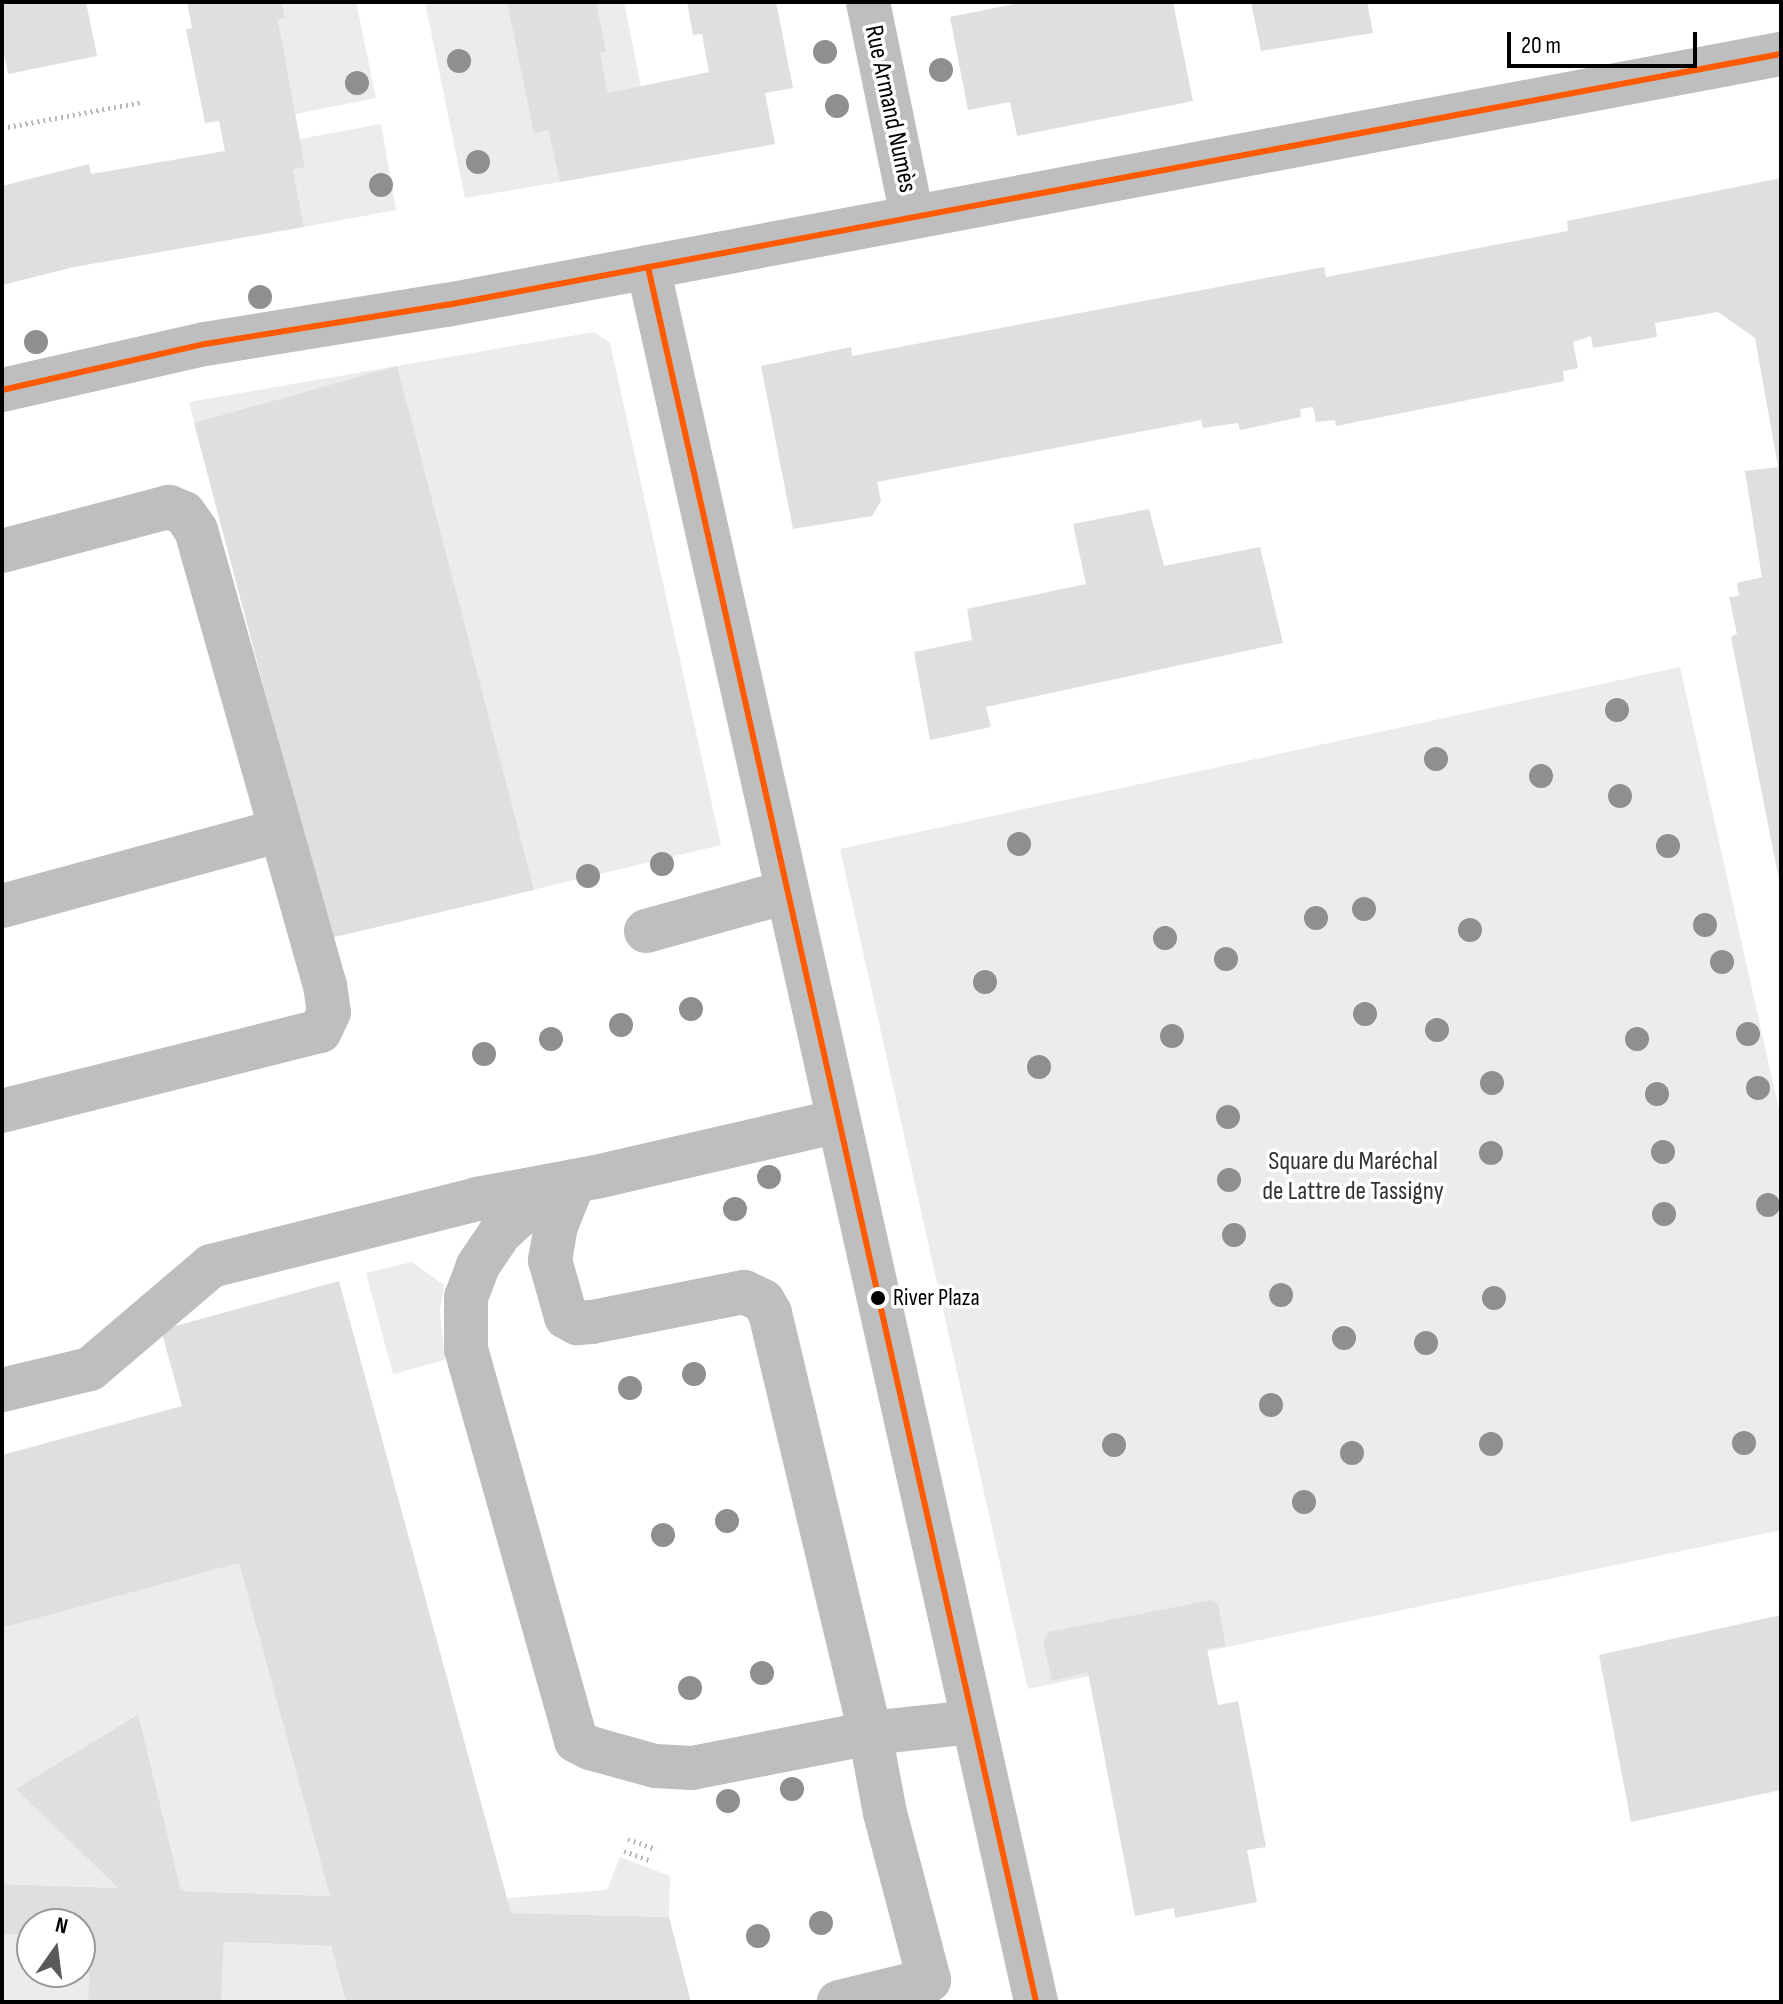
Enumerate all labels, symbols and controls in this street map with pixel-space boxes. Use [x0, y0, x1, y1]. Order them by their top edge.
scale bar [1511, 16, 1701, 66]
street label: Rue Armand Numès [857, 23, 923, 195]
text: 20 m [1521, 31, 1561, 60]
park label: Square du Maréchal de Lattre de Tassigny [1262, 1146, 1444, 1208]
place label: River Plaza [893, 1284, 980, 1312]
marker: River Plaza [870, 1290, 886, 1306]
north arrow [16, 1908, 96, 1988]
text: N [52, 1912, 70, 1941]

